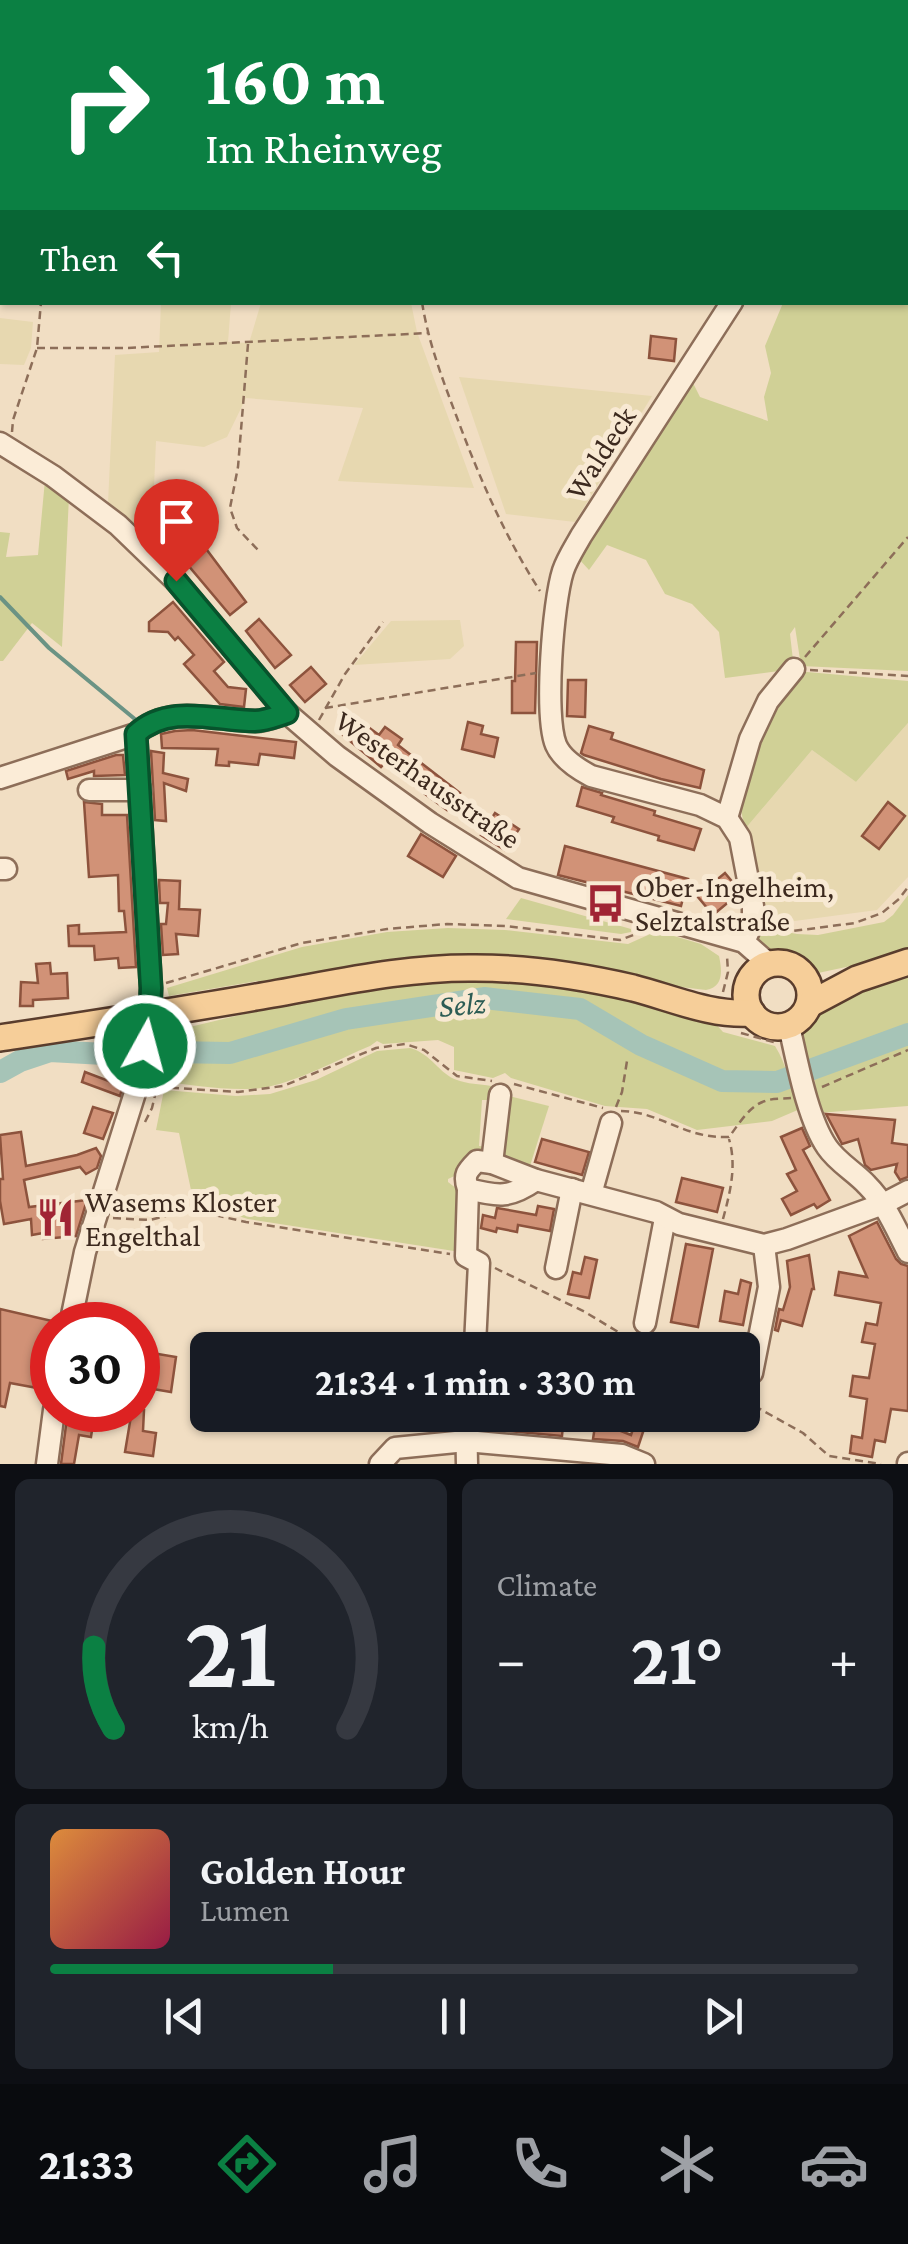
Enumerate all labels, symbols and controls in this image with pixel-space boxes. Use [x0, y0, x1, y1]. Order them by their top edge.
icon: right [40, 40, 170, 170]
text: 160 m [205, 41, 385, 119]
text: Im Rheinweg [205, 123, 442, 173]
icon: left [138, 230, 193, 285]
text: Then [40, 237, 118, 279]
street label: Waldeck [558, 400, 642, 505]
pin [134, 479, 219, 582]
icon: arrive [149, 494, 204, 549]
street label: Westerhausstraße [329, 703, 527, 855]
place label: Ober-Ingelheim, Selztalstraße [635, 870, 834, 937]
bus stop icon: Ober-Ingelheim, Selztalstraße [584, 882, 626, 924]
water label: Selz [437, 984, 488, 1024]
position arrow [93, 994, 197, 1098]
place label: Wasems Kloster Engelthal [85, 1185, 277, 1253]
restaurant icon: Wasems Kloster Engelthal [34, 1197, 76, 1239]
speed limit sign: 30 [30, 1302, 160, 1432]
text: 21:34 · 1 min · 330 m [315, 1361, 635, 1403]
text: Climate [497, 1567, 597, 1603]
text: 21 [185, 1593, 277, 1708]
text: 21° [631, 1617, 724, 1700]
text: − [497, 1629, 526, 1690]
text: + [829, 1629, 858, 1690]
text: km/h [192, 1706, 269, 1746]
text: Golden Hour [200, 1850, 406, 1892]
text: Lumen [200, 1892, 290, 1928]
icon: previous [157, 1989, 212, 2044]
icon: pause [426, 1989, 481, 2044]
icon: next [696, 1989, 751, 2044]
icon: directions [212, 2129, 282, 2199]
icon: music [358, 2129, 428, 2199]
icon: phone [505, 2129, 575, 2199]
icon: climate [652, 2129, 722, 2199]
icon: car [799, 2129, 869, 2199]
text: 21:33 [38, 2139, 135, 2189]

